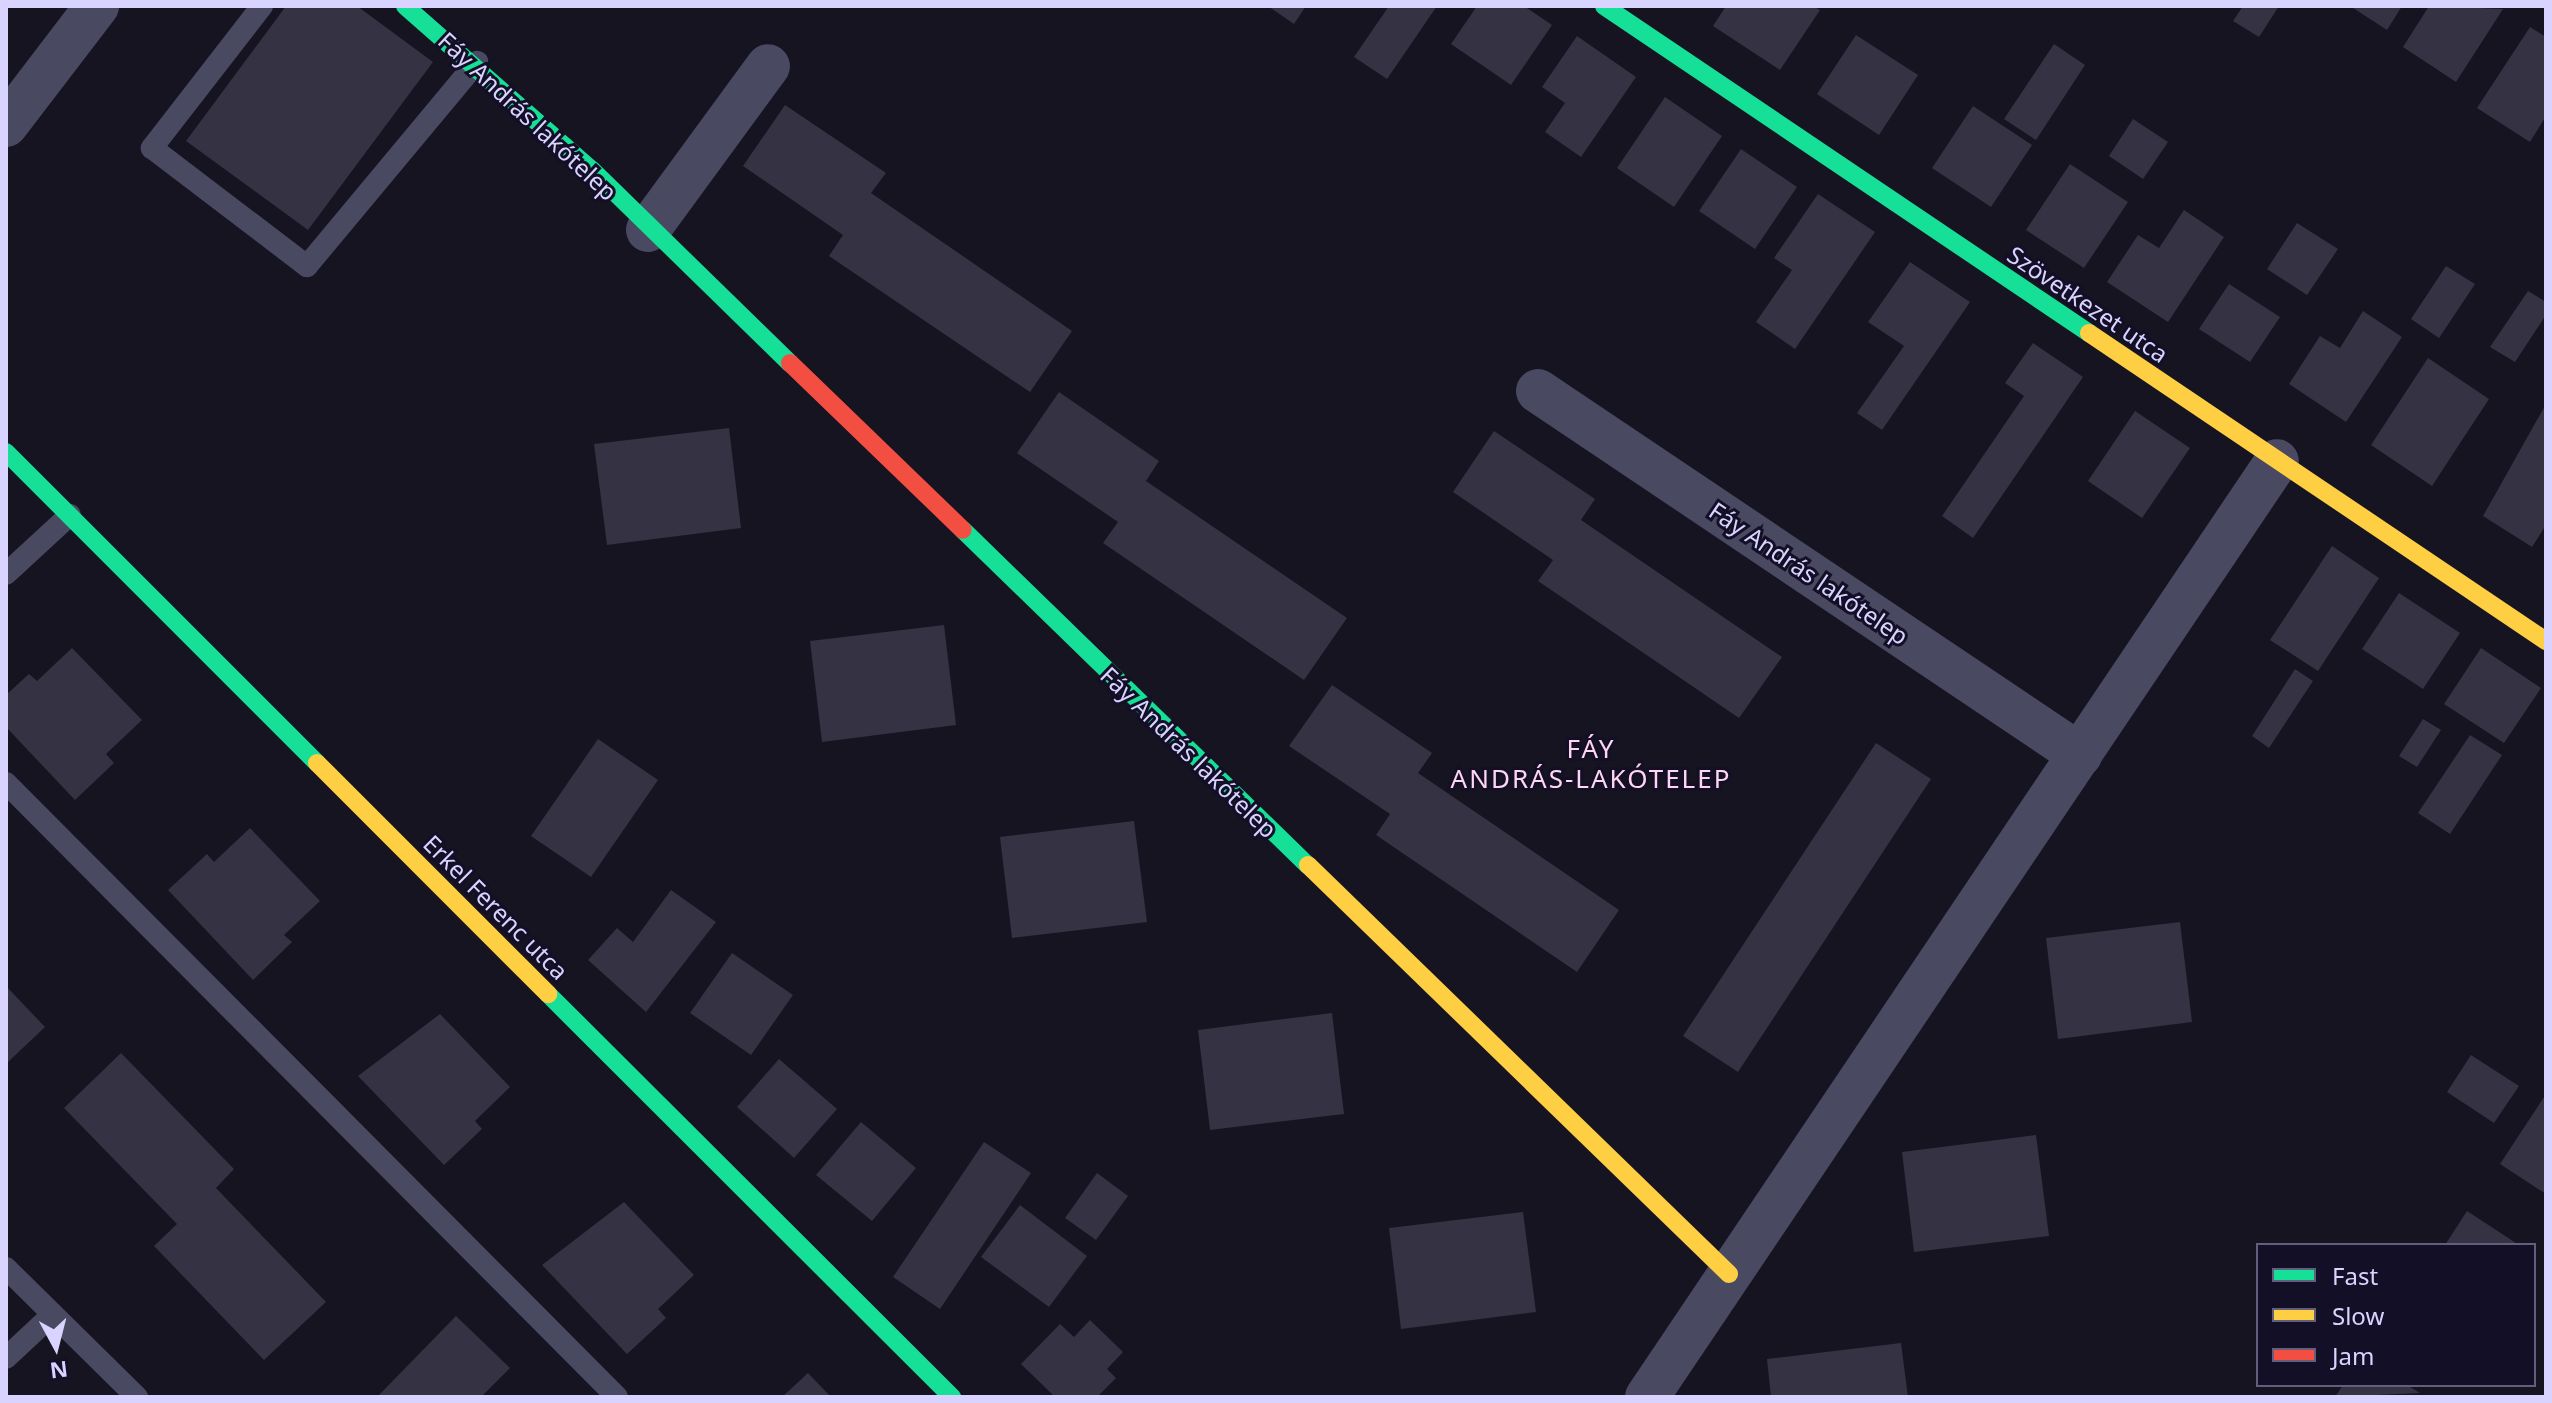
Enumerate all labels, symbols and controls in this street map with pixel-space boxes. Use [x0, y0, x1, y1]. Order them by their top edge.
street label: Fáy András lakótelep [433, 26, 623, 206]
street label: Szövetkezet utca [2002, 240, 2174, 368]
street label: Fáy András lakótelep [1704, 496, 1914, 650]
street label: Fáy András lakótelep [1095, 660, 1283, 844]
district label: FÁY ANDRÁS-LAKÓTELEP [1451, 733, 1731, 794]
street label: Erkel Ferenc utca [418, 829, 574, 985]
legend [2256, 1243, 2536, 1387]
text: Fast [2332, 1259, 2378, 1292]
text: Slow [2332, 1299, 2384, 1332]
north arrow [16, 1307, 96, 1387]
text: Jam [2332, 1339, 2374, 1372]
text: N [48, 1355, 70, 1387]

